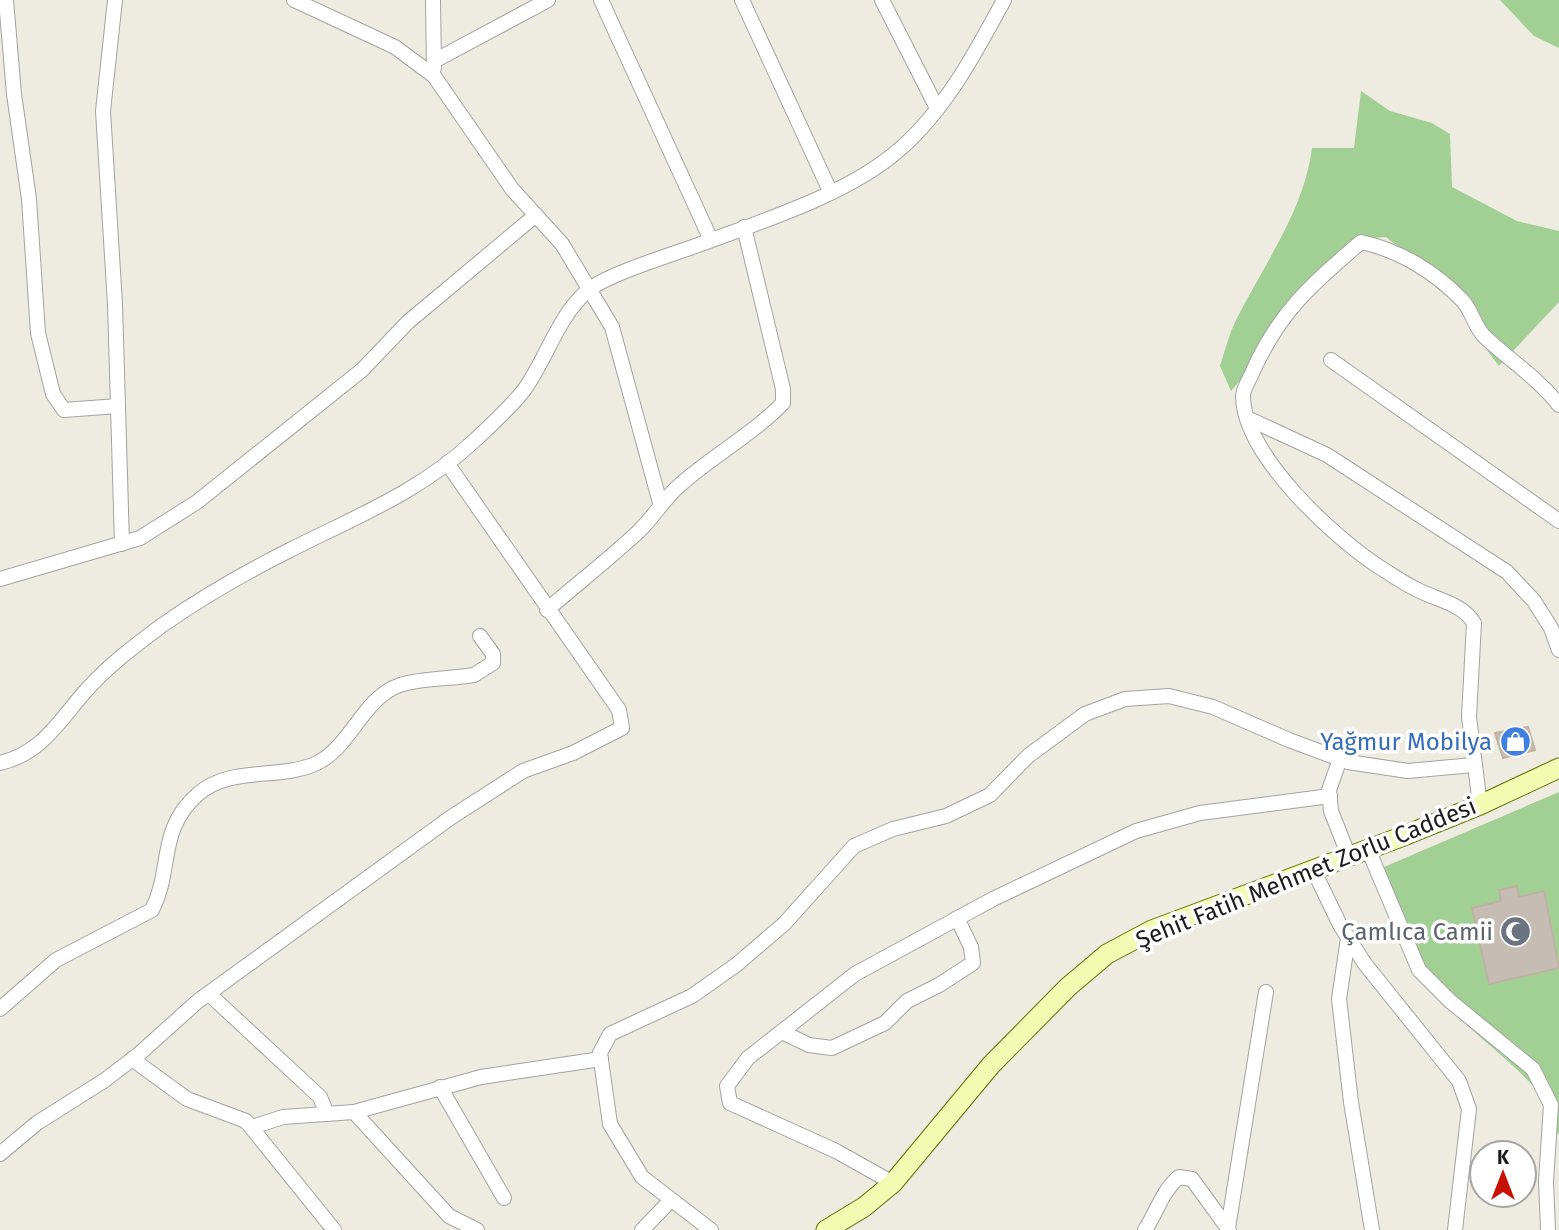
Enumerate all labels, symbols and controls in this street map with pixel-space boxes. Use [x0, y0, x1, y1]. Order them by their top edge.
shop icon: Yağmur Mobilya [1498, 725, 1532, 759]
place label: Yağmur Mobilya [1320, 728, 1492, 756]
street label: Şehit Fatih Mehmet Zorlu Caddesi [1132, 792, 1480, 954]
mosque icon: Çamlıca Camii [1499, 915, 1533, 949]
place label: Çamlıca Camii [1341, 918, 1493, 946]
north arrow [1468, 1139, 1538, 1209]
text: K [1497, 1146, 1510, 1169]

